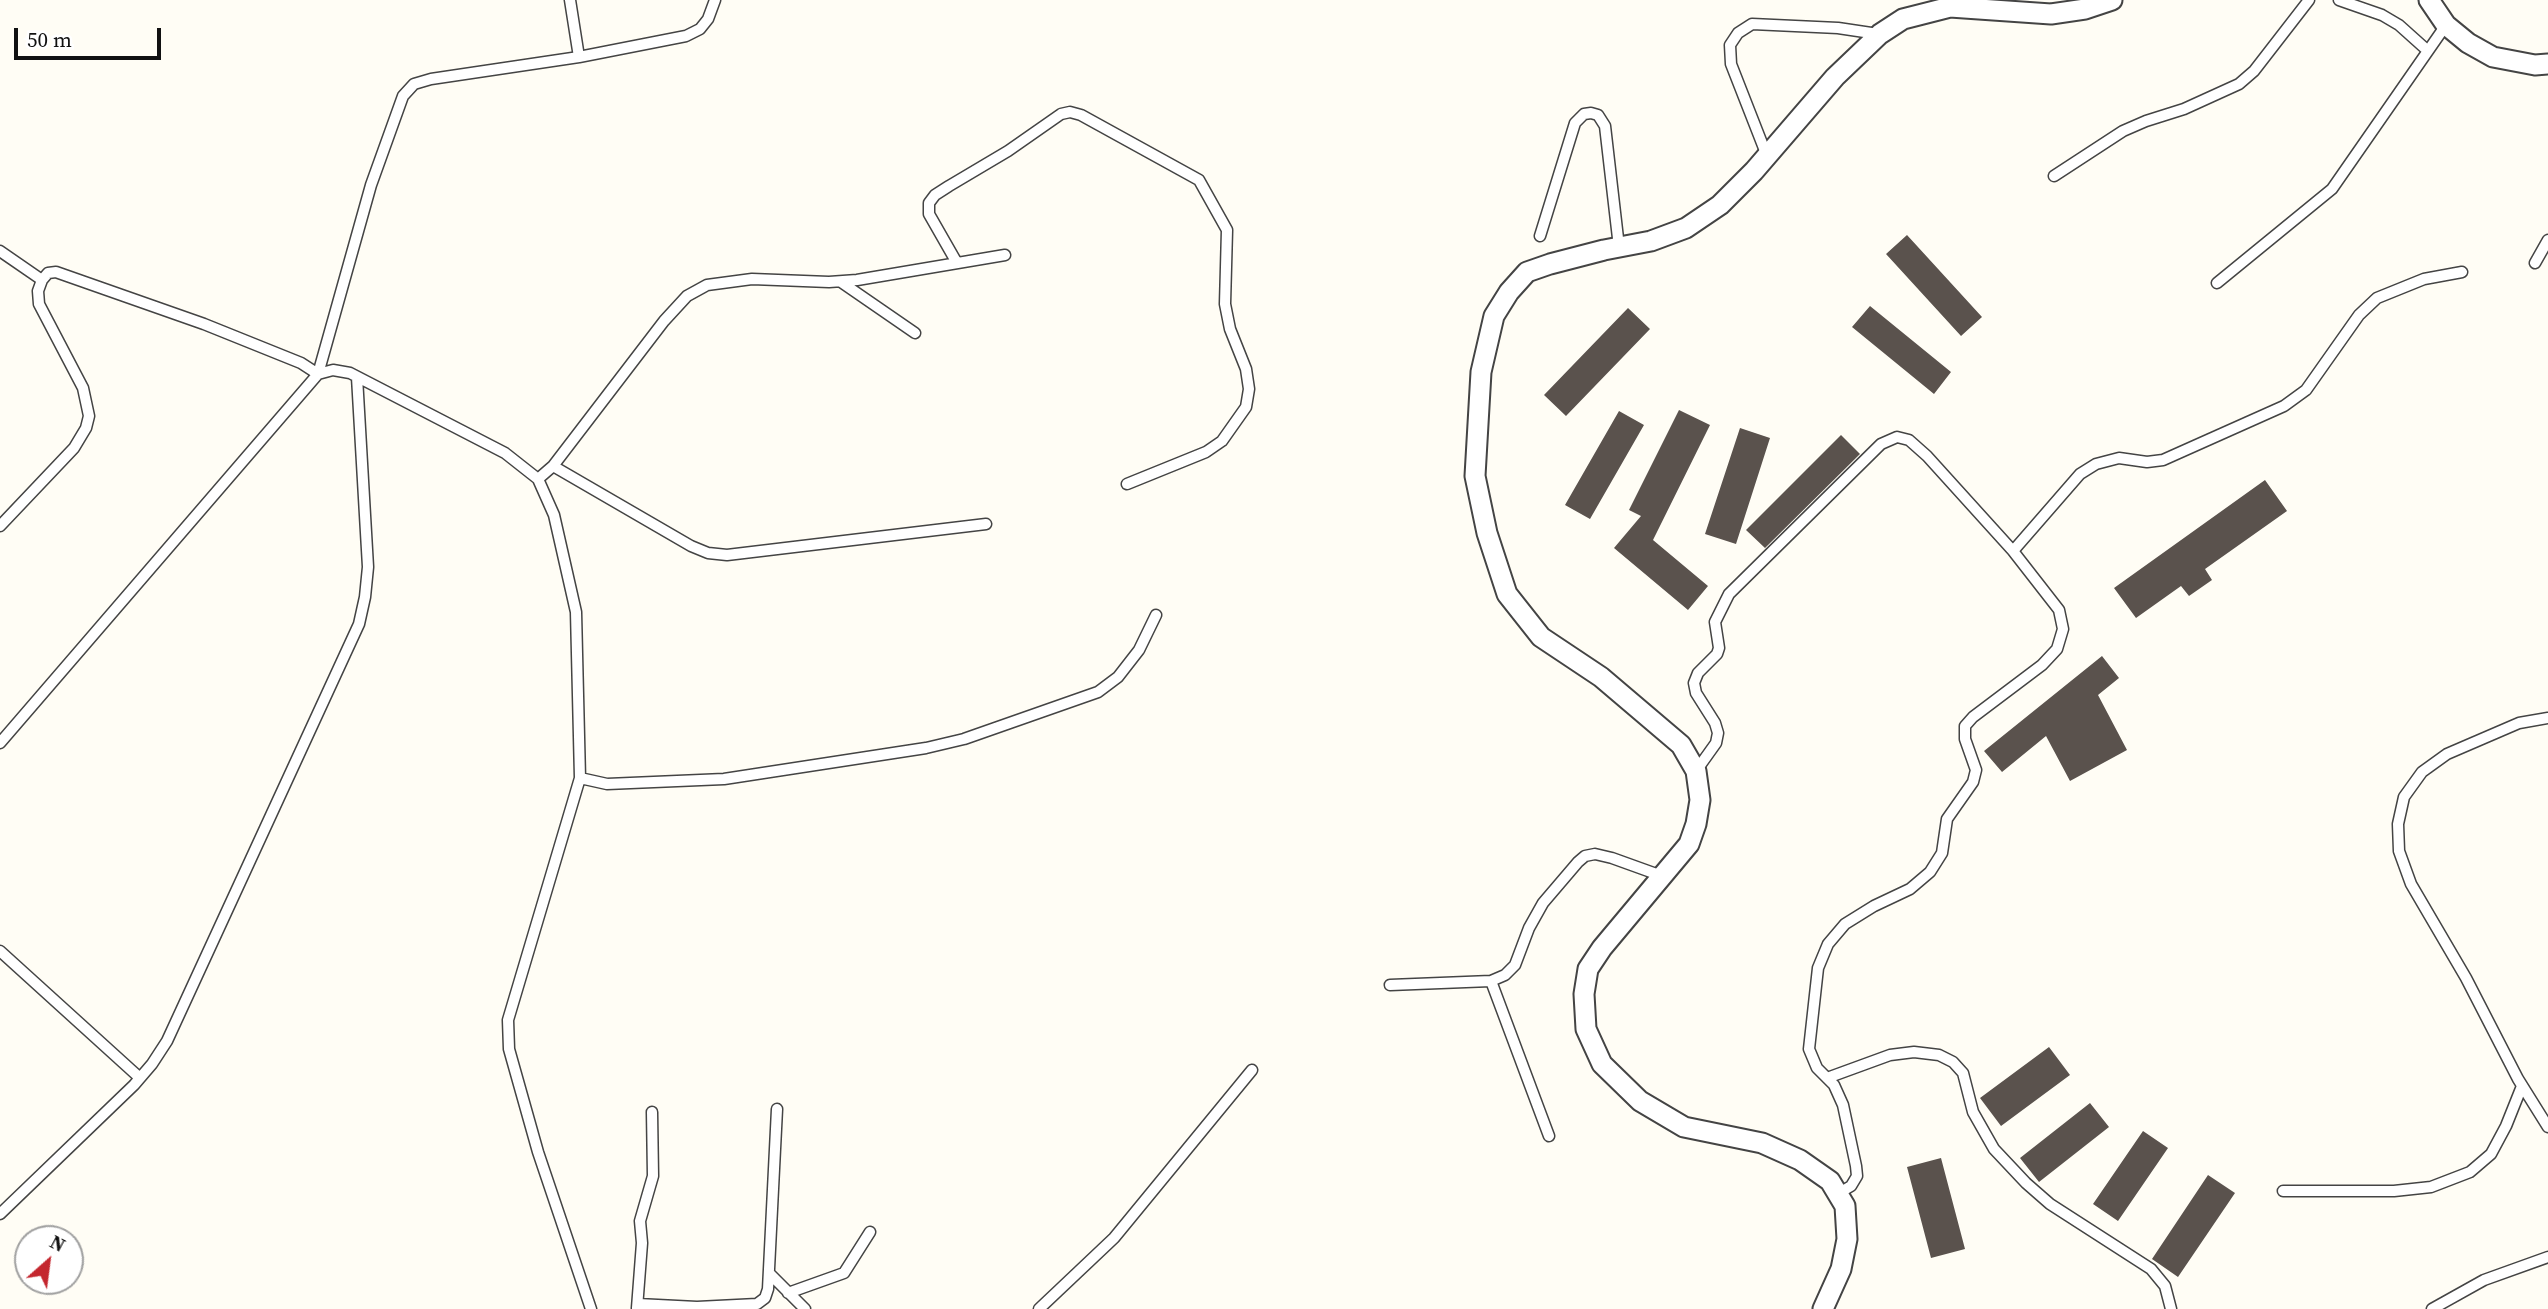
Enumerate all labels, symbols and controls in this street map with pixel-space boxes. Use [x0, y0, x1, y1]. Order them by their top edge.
scale bar [18, 14, 164, 58]
text: 50 m [27, 25, 72, 54]
north arrow [14, 1225, 84, 1295]
text: N [46, 1228, 70, 1258]

